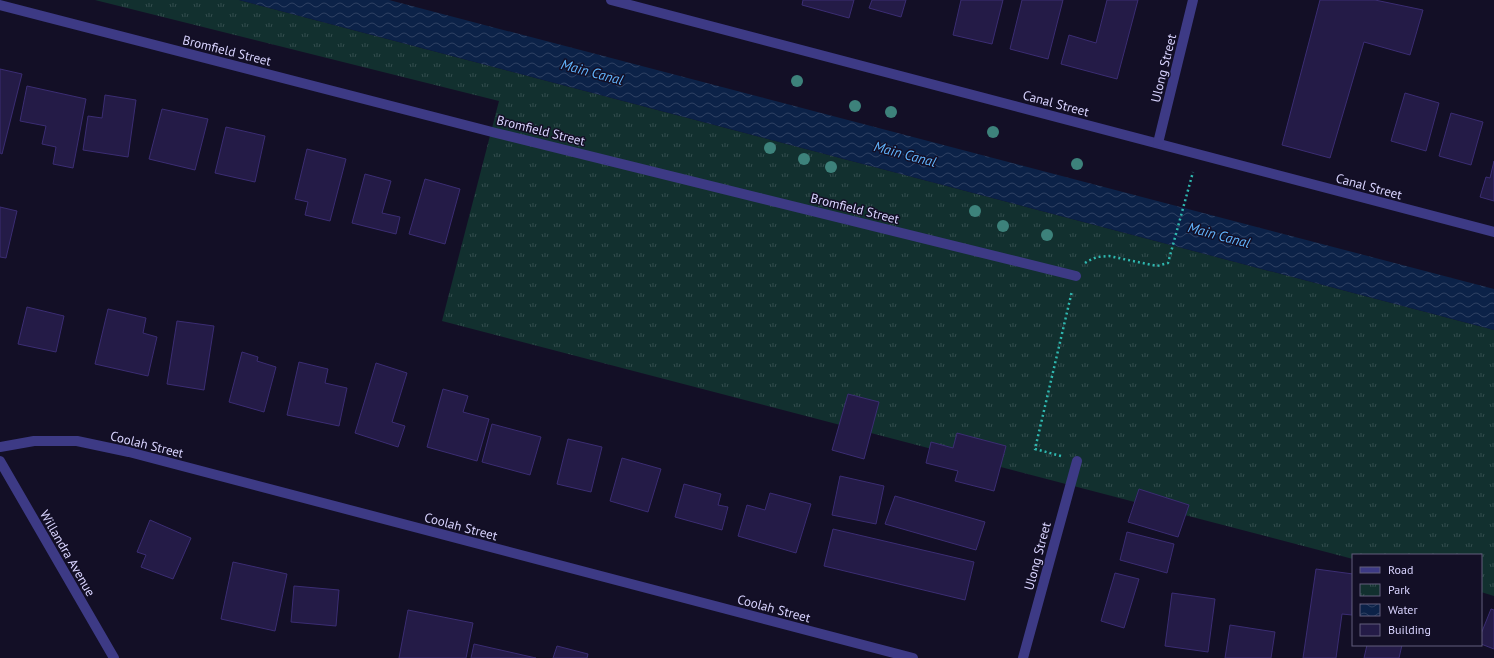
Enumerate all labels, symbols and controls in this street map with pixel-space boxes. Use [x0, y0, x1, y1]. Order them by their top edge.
street label: Bromfield Street [181, 31, 273, 70]
street label: Ulong Street [1147, 32, 1180, 104]
water label: Main Canal [559, 55, 625, 89]
street label: Canal Street [1021, 87, 1091, 121]
street label: Bromfield Street [495, 111, 587, 150]
water label: Main Canal [872, 137, 938, 171]
street label: Canal Street [1334, 170, 1404, 204]
street label: Bromfield Street [809, 189, 901, 228]
water label: Main Canal [1186, 218, 1252, 252]
street label: Coolah Street [108, 427, 186, 462]
street label: Willandra Avenue [36, 507, 99, 599]
street label: Coolah Street [422, 509, 500, 545]
street label: Ulong Street [1020, 520, 1055, 592]
legend [1352, 554, 1482, 646]
text: Road [1388, 562, 1413, 577]
text: Park [1388, 582, 1410, 597]
street label: Coolah Street [735, 591, 813, 627]
text: Water [1388, 602, 1418, 617]
text: Building [1388, 622, 1431, 637]

